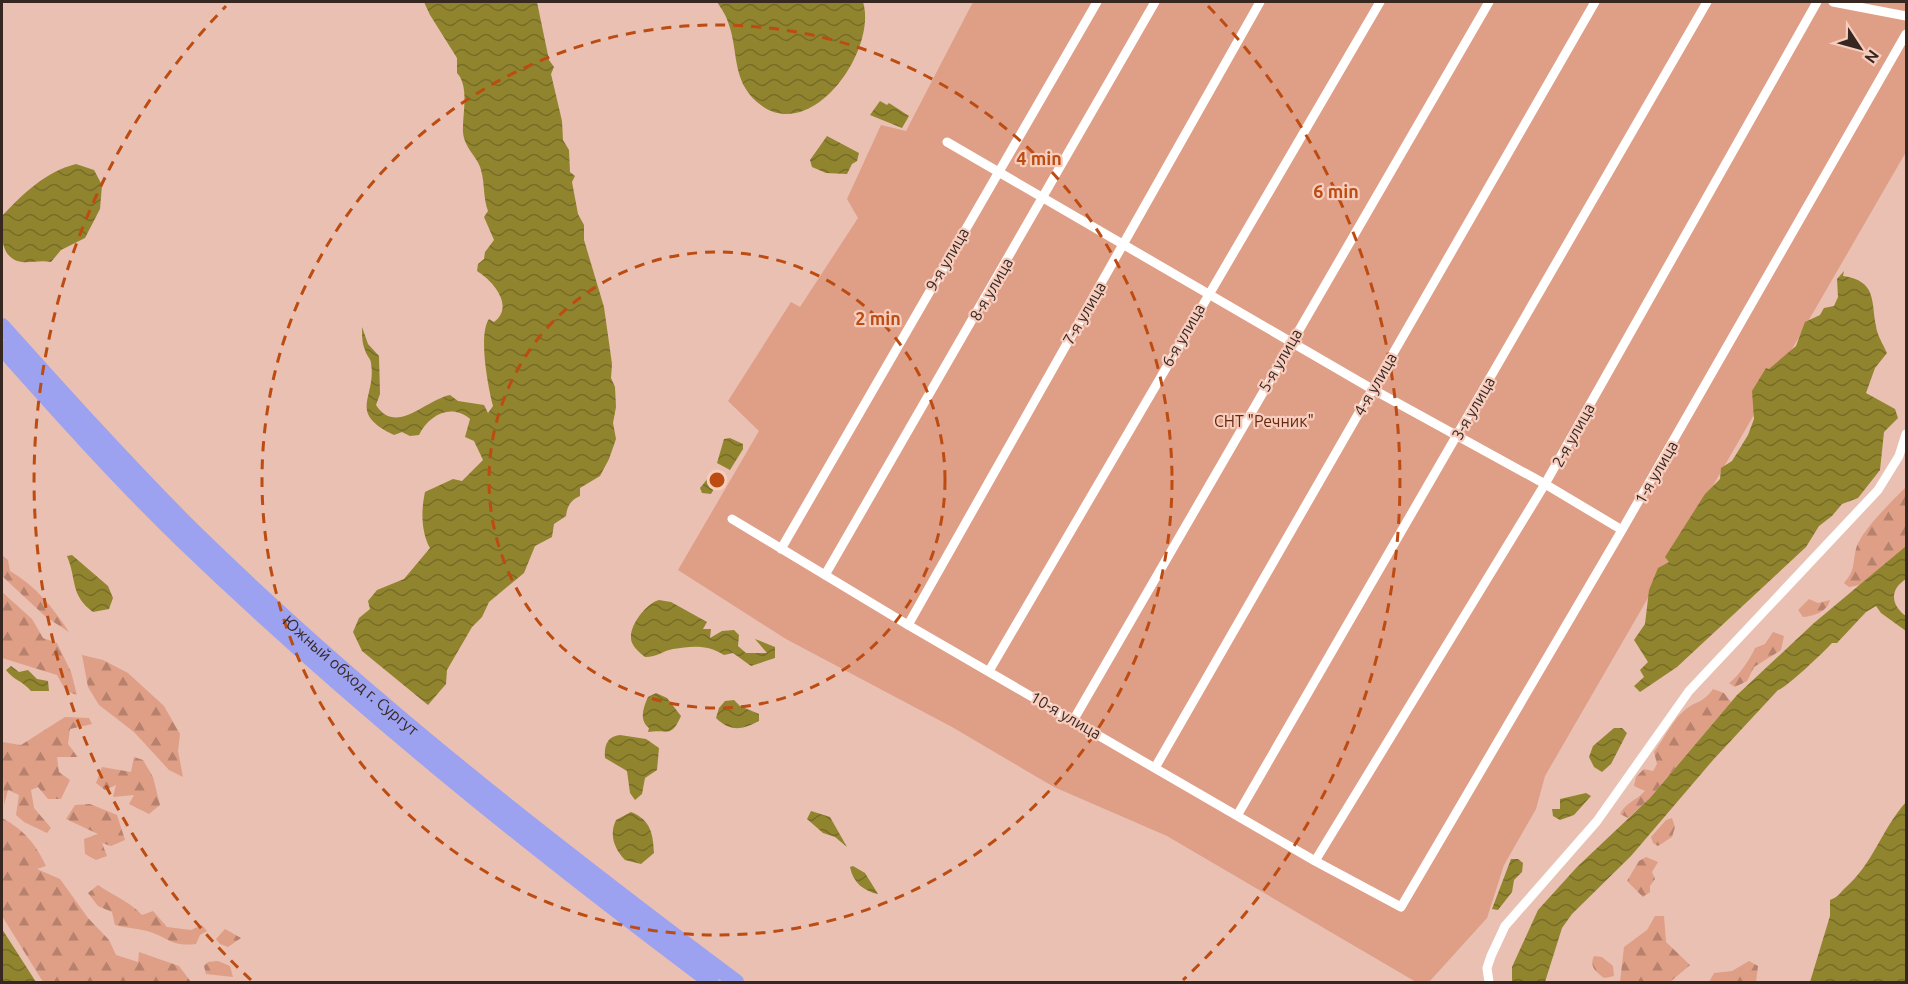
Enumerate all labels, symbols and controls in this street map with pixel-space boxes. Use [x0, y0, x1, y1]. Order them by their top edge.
north arrow [1830, 18, 1890, 78]
text: N [1861, 47, 1883, 67]
text: 4 min [1016, 148, 1062, 168]
text: 6 min [1313, 181, 1359, 201]
street label: 9-я улица [922, 224, 972, 294]
street label: 8-я улица [966, 254, 1016, 324]
street label: 7-я улица [1059, 278, 1109, 348]
street label: 6-я улица [1158, 300, 1208, 370]
text: 2 min [855, 308, 901, 328]
street label: 5-я улица [1255, 325, 1305, 395]
street label: 4-я улица [1350, 349, 1400, 419]
street label: 3-я улица [1448, 373, 1498, 443]
street label: 2-я улица [1548, 400, 1598, 470]
park label: СНТ "Речник" [1214, 412, 1314, 430]
street label: 1-я улица [1631, 437, 1681, 507]
centre of rings [707, 470, 727, 490]
street label: Южный обход г. Сургут [279, 611, 422, 739]
street label: 10-я улица [1027, 688, 1105, 742]

